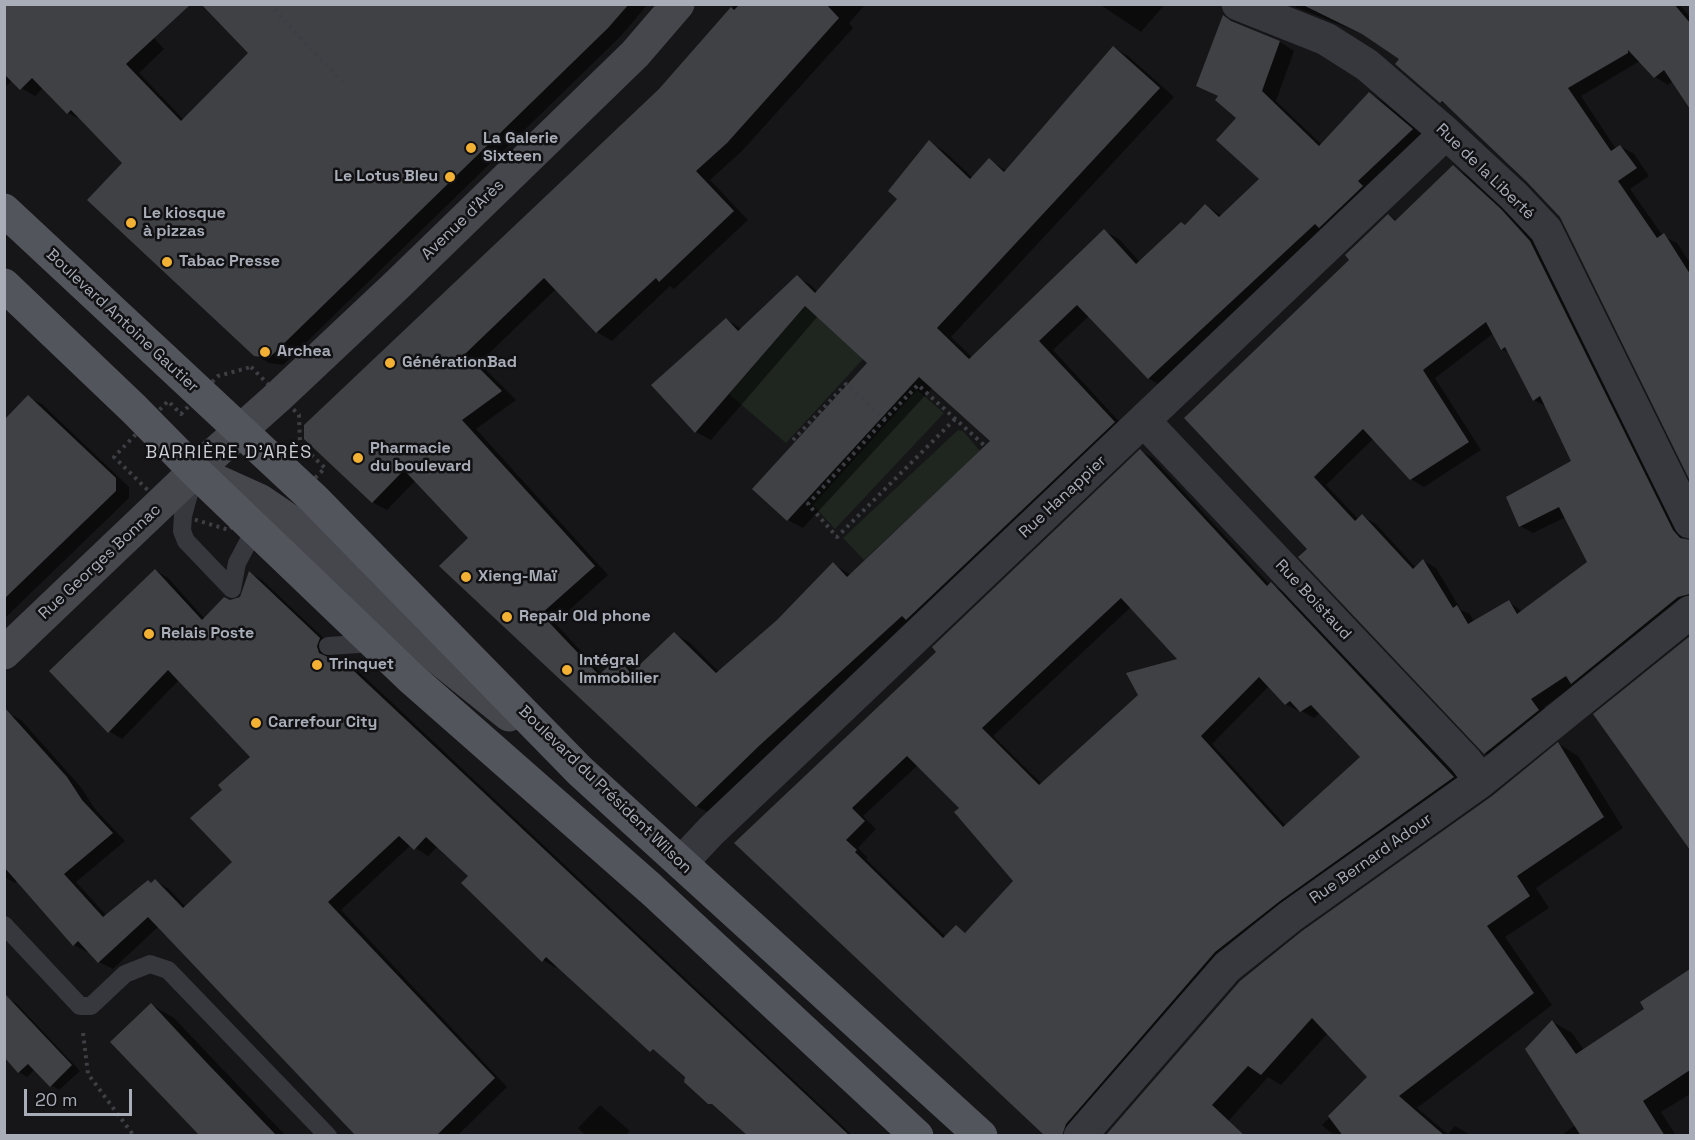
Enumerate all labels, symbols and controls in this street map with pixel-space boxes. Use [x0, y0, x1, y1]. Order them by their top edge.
street label: Rue de la Liberté [1432, 120, 1538, 224]
place label: La Galerie Sixteen [483, 129, 558, 167]
marker: La Galerie Sixteen [464, 141, 478, 155]
place label: Le Lotus Bleu [334, 167, 438, 187]
marker: Le Lotus Bleu [443, 170, 457, 184]
street label: Avenue d'Arès [418, 176, 508, 264]
place label: Le kiosque à pizzas [143, 204, 226, 242]
marker: Le kiosque à pizzas [124, 216, 138, 230]
street label: Boulevard Antoine Gautier [42, 245, 202, 397]
place label: Tabac Presse [179, 252, 280, 272]
marker: Tabac Presse [160, 255, 174, 269]
place label: Archea [277, 342, 331, 362]
marker: Archea [258, 345, 272, 359]
place label: GénérationBad [402, 353, 517, 373]
marker: GénérationBad [383, 356, 397, 370]
place label: Pharmacie du boulevard [370, 439, 471, 477]
district label: BARRIÈRE D'ARÈS [145, 442, 313, 464]
marker: Pharmacie du boulevard [351, 451, 365, 465]
street label: Rue Hanappier [1015, 452, 1111, 542]
street label: Rue Georges Bonnac [35, 500, 165, 624]
street label: Rue Boistaud [1271, 556, 1355, 644]
place label: Xieng-Maï [478, 567, 556, 587]
marker: Xieng-Maï [459, 570, 473, 584]
place label: Repair Old phone [519, 607, 651, 627]
marker: Repair Old phone [500, 610, 514, 624]
place label: Relais Poste [161, 624, 254, 644]
marker: Relais Poste [142, 627, 156, 641]
place label: Intégral Immobilier [579, 651, 659, 689]
place label: Trinquet [329, 655, 394, 675]
marker: Trinquet [310, 658, 324, 672]
marker: Intégral Immobilier [560, 663, 574, 677]
street label: Boulevard du Président Wilson [514, 702, 696, 878]
place label: Carrefour City [268, 713, 377, 733]
marker: Carrefour City [249, 716, 263, 730]
street label: Rue Bernard Adour [1306, 810, 1436, 908]
scale bar [27, 1077, 135, 1115]
text: 20 m [35, 1088, 78, 1111]

